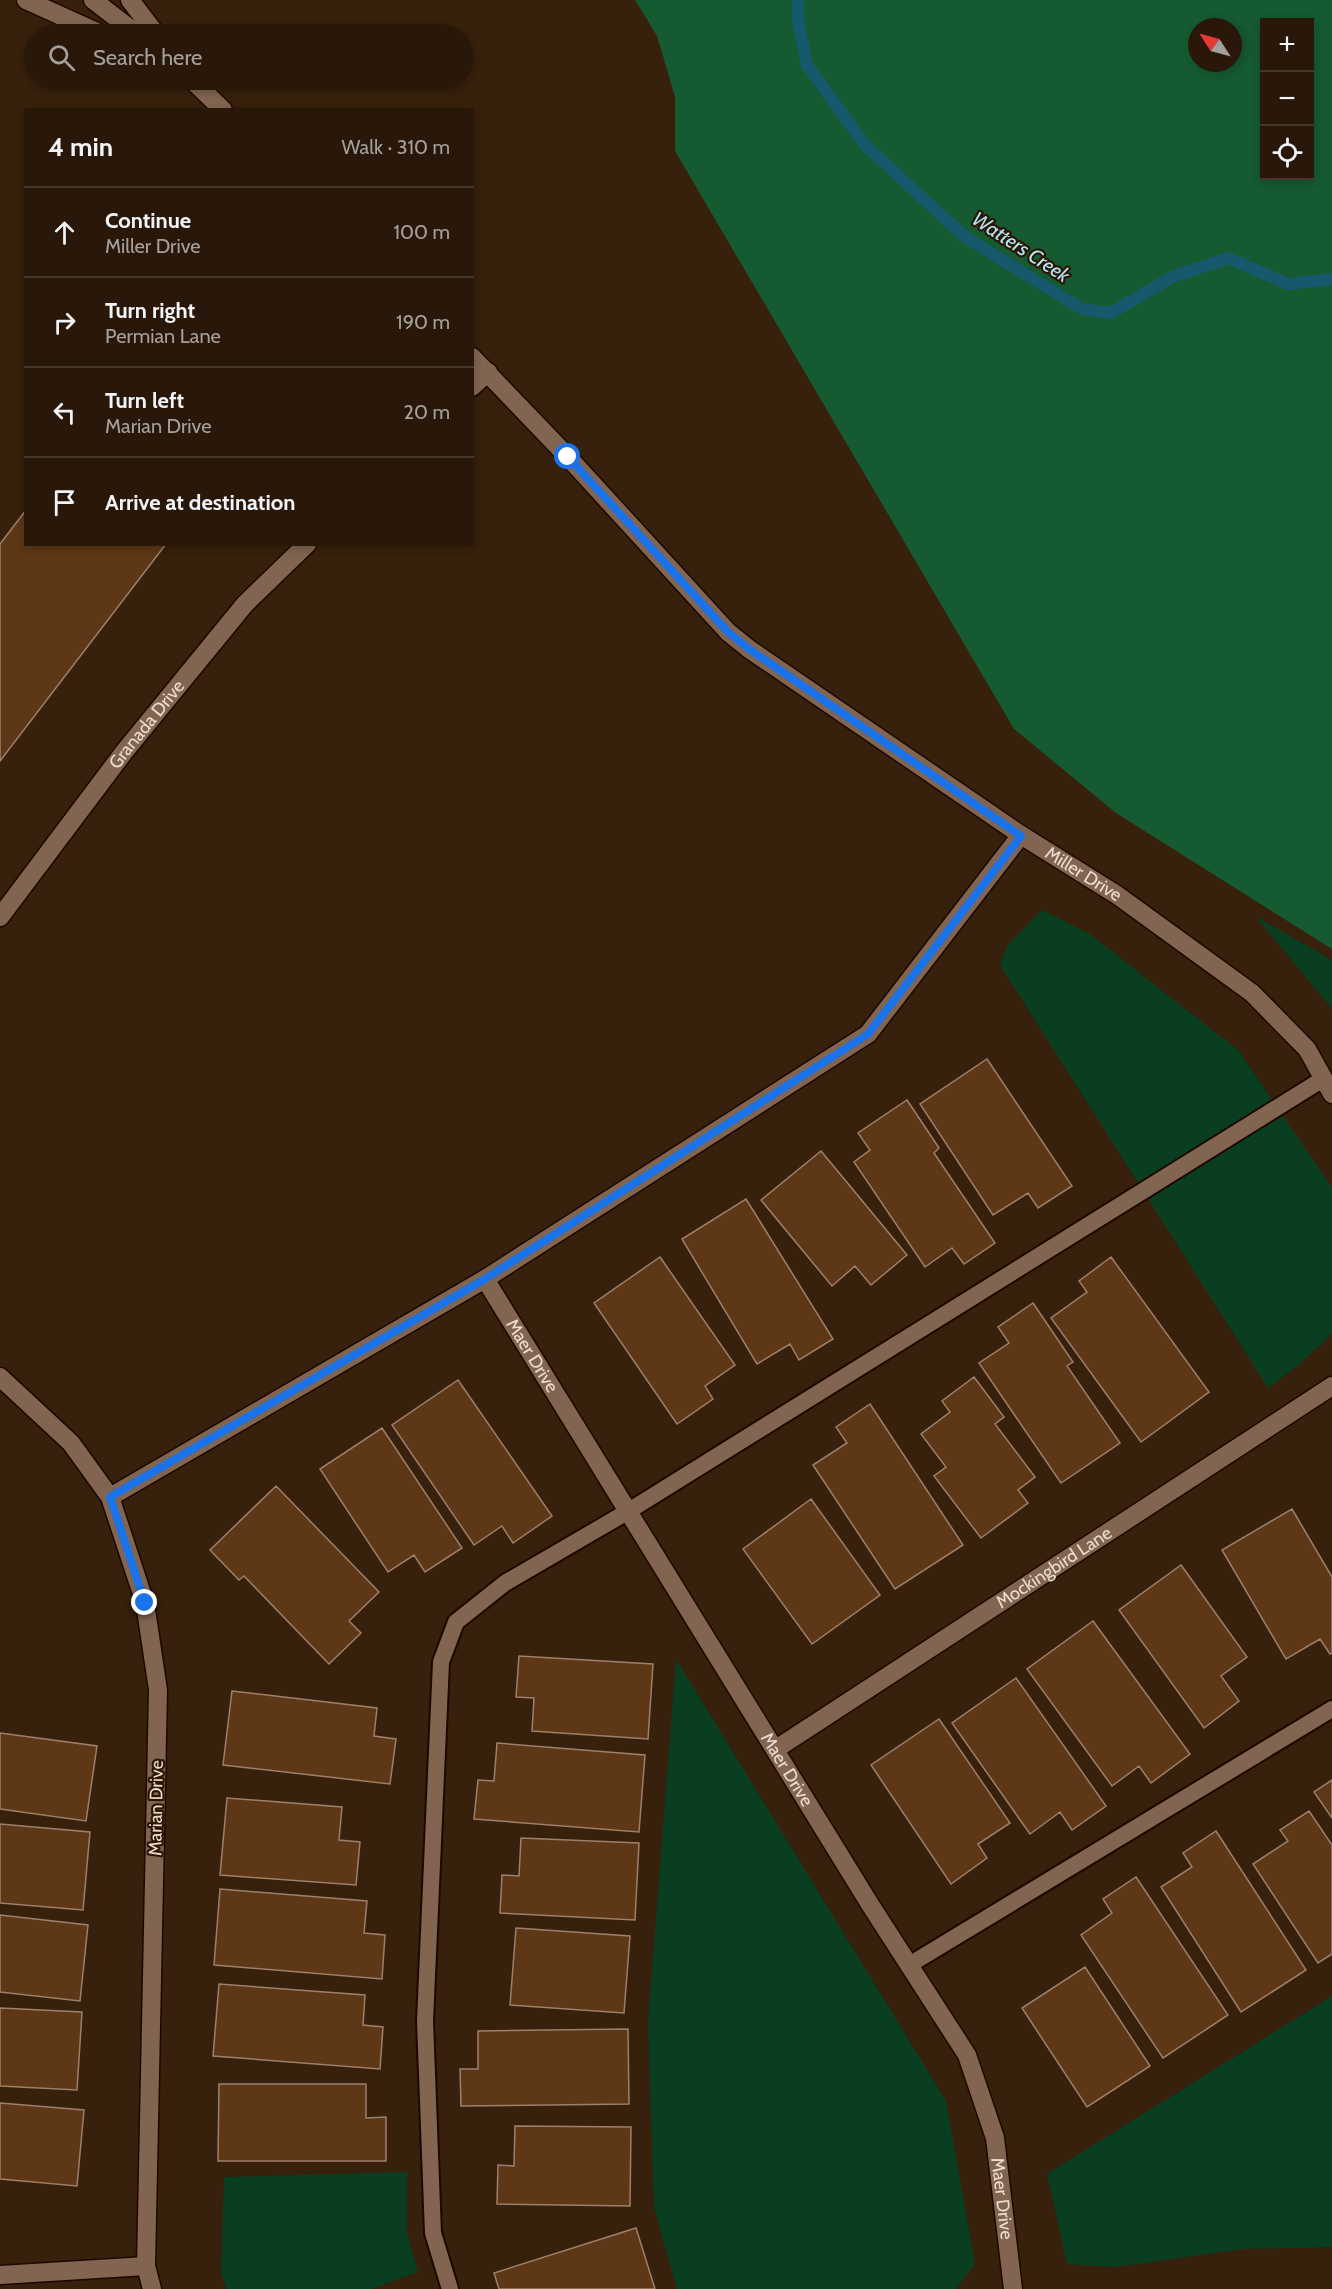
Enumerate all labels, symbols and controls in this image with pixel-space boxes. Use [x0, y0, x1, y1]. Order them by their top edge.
north arrow [1188, 18, 1242, 72]
map controls [1260, 18, 1314, 180]
button: + [1260, 18, 1314, 72]
search box [24, 24, 474, 90]
icon: search [45, 41, 78, 74]
text: Search here [93, 44, 202, 71]
button: − [1260, 72, 1314, 126]
button: locate [1260, 126, 1314, 180]
text: 4 min [48, 131, 113, 163]
text: Walk · 310 m [342, 135, 450, 159]
text: Continue [105, 207, 191, 234]
water label: Watters Creek [968, 207, 1075, 288]
icon: ahead [48, 216, 81, 249]
text: 100 m [394, 220, 450, 244]
text: Miller Drive [105, 234, 201, 258]
text: Turn right [105, 297, 195, 324]
icon: right [48, 306, 81, 339]
text: 190 m [396, 310, 450, 334]
text: Permian Lane [105, 324, 221, 348]
text: Turn left [105, 387, 184, 414]
icon: left [48, 396, 81, 429]
text: 20 m [404, 400, 450, 424]
text: Marian Drive [105, 414, 211, 438]
route start [554, 443, 580, 469]
icon: arrive [48, 486, 81, 519]
text: Arrive at destination [105, 489, 295, 516]
street label: Granada Drive [104, 676, 189, 773]
street label: Miller Drive [1041, 842, 1126, 906]
street label: Maer Drive [501, 1315, 563, 1397]
street label: Mockingbird Lane [992, 1522, 1116, 1613]
route end [131, 1589, 157, 1615]
street label: Maer Drive [756, 1729, 818, 1810]
street label: Marian Drive [144, 1760, 168, 1856]
street label: Maer Drive [986, 2156, 1018, 2241]

